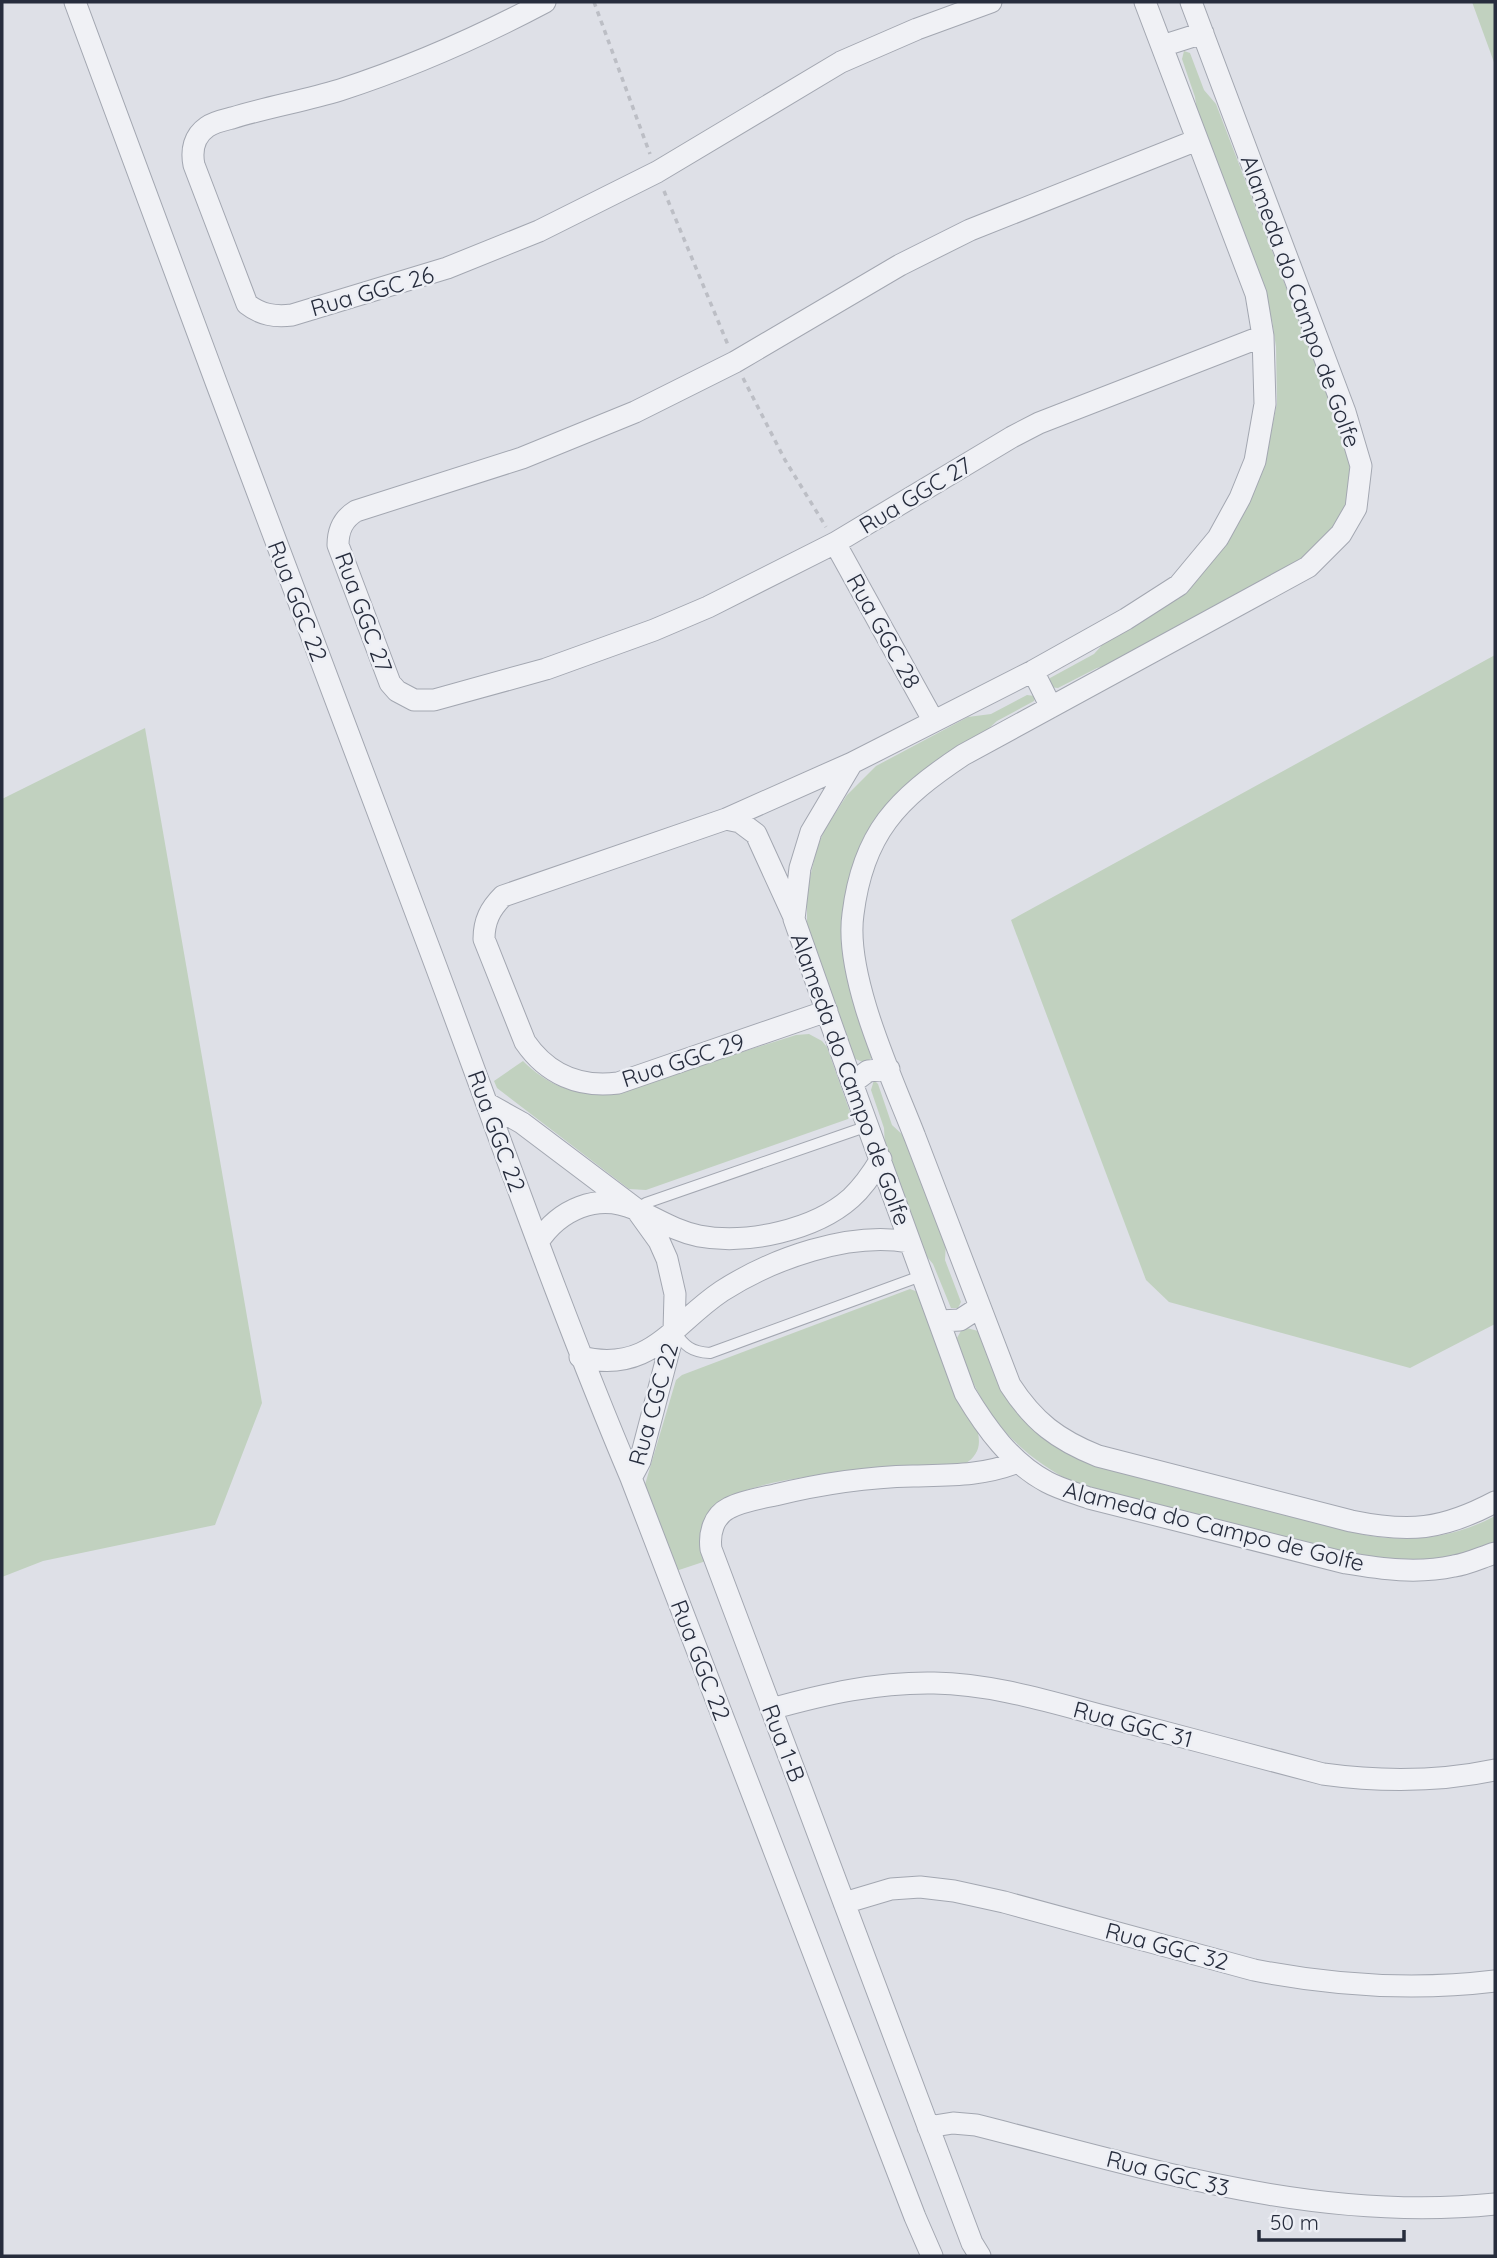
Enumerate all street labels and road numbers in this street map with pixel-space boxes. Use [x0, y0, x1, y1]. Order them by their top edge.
street label: Alameda do Campo de Golfe [1235, 151, 1367, 451]
street label: Rua GGC 26 [307, 260, 437, 322]
street label: Rua GGC 27 [854, 450, 977, 540]
street label: Rua GGC 22 [262, 536, 334, 666]
street label: Rua GGC 27 [329, 548, 399, 676]
street label: Rua GGC 28 [841, 568, 927, 694]
street label: Alameda do Campo de Golfe [785, 929, 917, 1229]
street label: Rua GGC 29 [618, 1027, 748, 1093]
street label: Rua GGC 22 [462, 1066, 532, 1196]
street label: Rua CGC 22 [622, 1339, 684, 1469]
street label: Alameda do Campo de Golfe [1060, 1475, 1368, 1577]
street label: Rua GGC 22 [665, 1595, 737, 1725]
street label: Rua GGC 31 [1070, 1694, 1196, 1754]
street label: Rua 1-B [756, 1700, 812, 1786]
street label: Rua GGC 32 [1102, 1916, 1232, 1976]
street label: Rua GGC 33 [1103, 2144, 1233, 2202]

